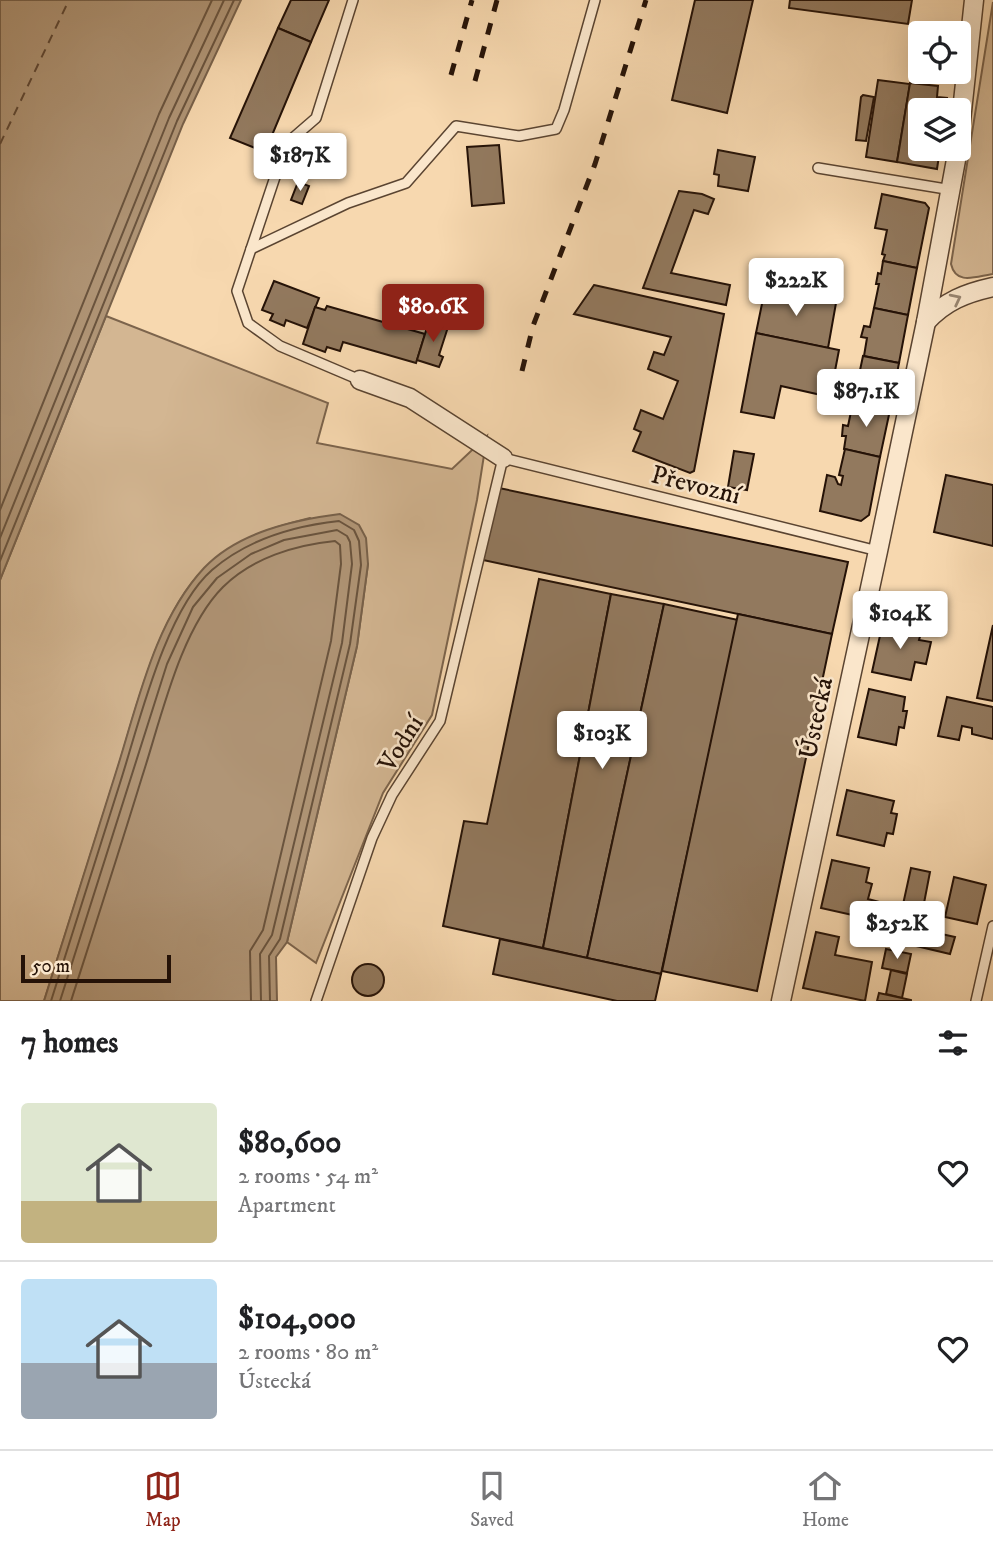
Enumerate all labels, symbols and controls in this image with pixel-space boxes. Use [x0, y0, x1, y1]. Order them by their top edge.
map controls [908, 21, 971, 161]
button: locate [908, 21, 971, 84]
button: layers [908, 98, 971, 161]
pin: $187K [251, 134, 349, 193]
text: $187K [270, 141, 330, 170]
pin: $222K [747, 258, 845, 318]
text: $222K [765, 266, 827, 295]
pin: $80.6K [376, 284, 490, 344]
text: $80.6K [398, 292, 468, 321]
one-way arrow [949, 293, 961, 307]
pin: $87.1K [809, 370, 923, 429]
text: $87.1K [833, 377, 899, 406]
street label: Převozní [647, 458, 745, 513]
pin: $104K [851, 592, 949, 651]
text: $104K [869, 599, 931, 628]
street label: Ústecká [791, 674, 841, 762]
street label: Vodní [371, 708, 432, 779]
pin: $103K [553, 712, 651, 771]
text: $103K [573, 719, 631, 748]
pin: $252K [848, 902, 946, 961]
text: $252K [866, 909, 928, 938]
scale bar [21, 952, 172, 984]
text: 50 m [32, 955, 70, 978]
icon: filters [934, 1024, 972, 1062]
text: 7 homes [21, 1025, 118, 1062]
text: $80,600 [238, 1125, 342, 1162]
icon: home [77, 1131, 161, 1215]
icon: heart [934, 1154, 972, 1192]
text: 2 rooms · 54 m² [238, 1162, 378, 1191]
text: Apartment [238, 1191, 336, 1220]
text: $104,000 [238, 1301, 356, 1338]
icon: home [77, 1307, 161, 1391]
icon: heart [934, 1330, 972, 1368]
text: 2 rooms · 80 m² [238, 1338, 378, 1367]
text: Ústecká [238, 1367, 311, 1396]
tab: Map [144, 1467, 182, 1532]
tab: Saved [470, 1467, 514, 1532]
tab: Home [802, 1467, 849, 1532]

